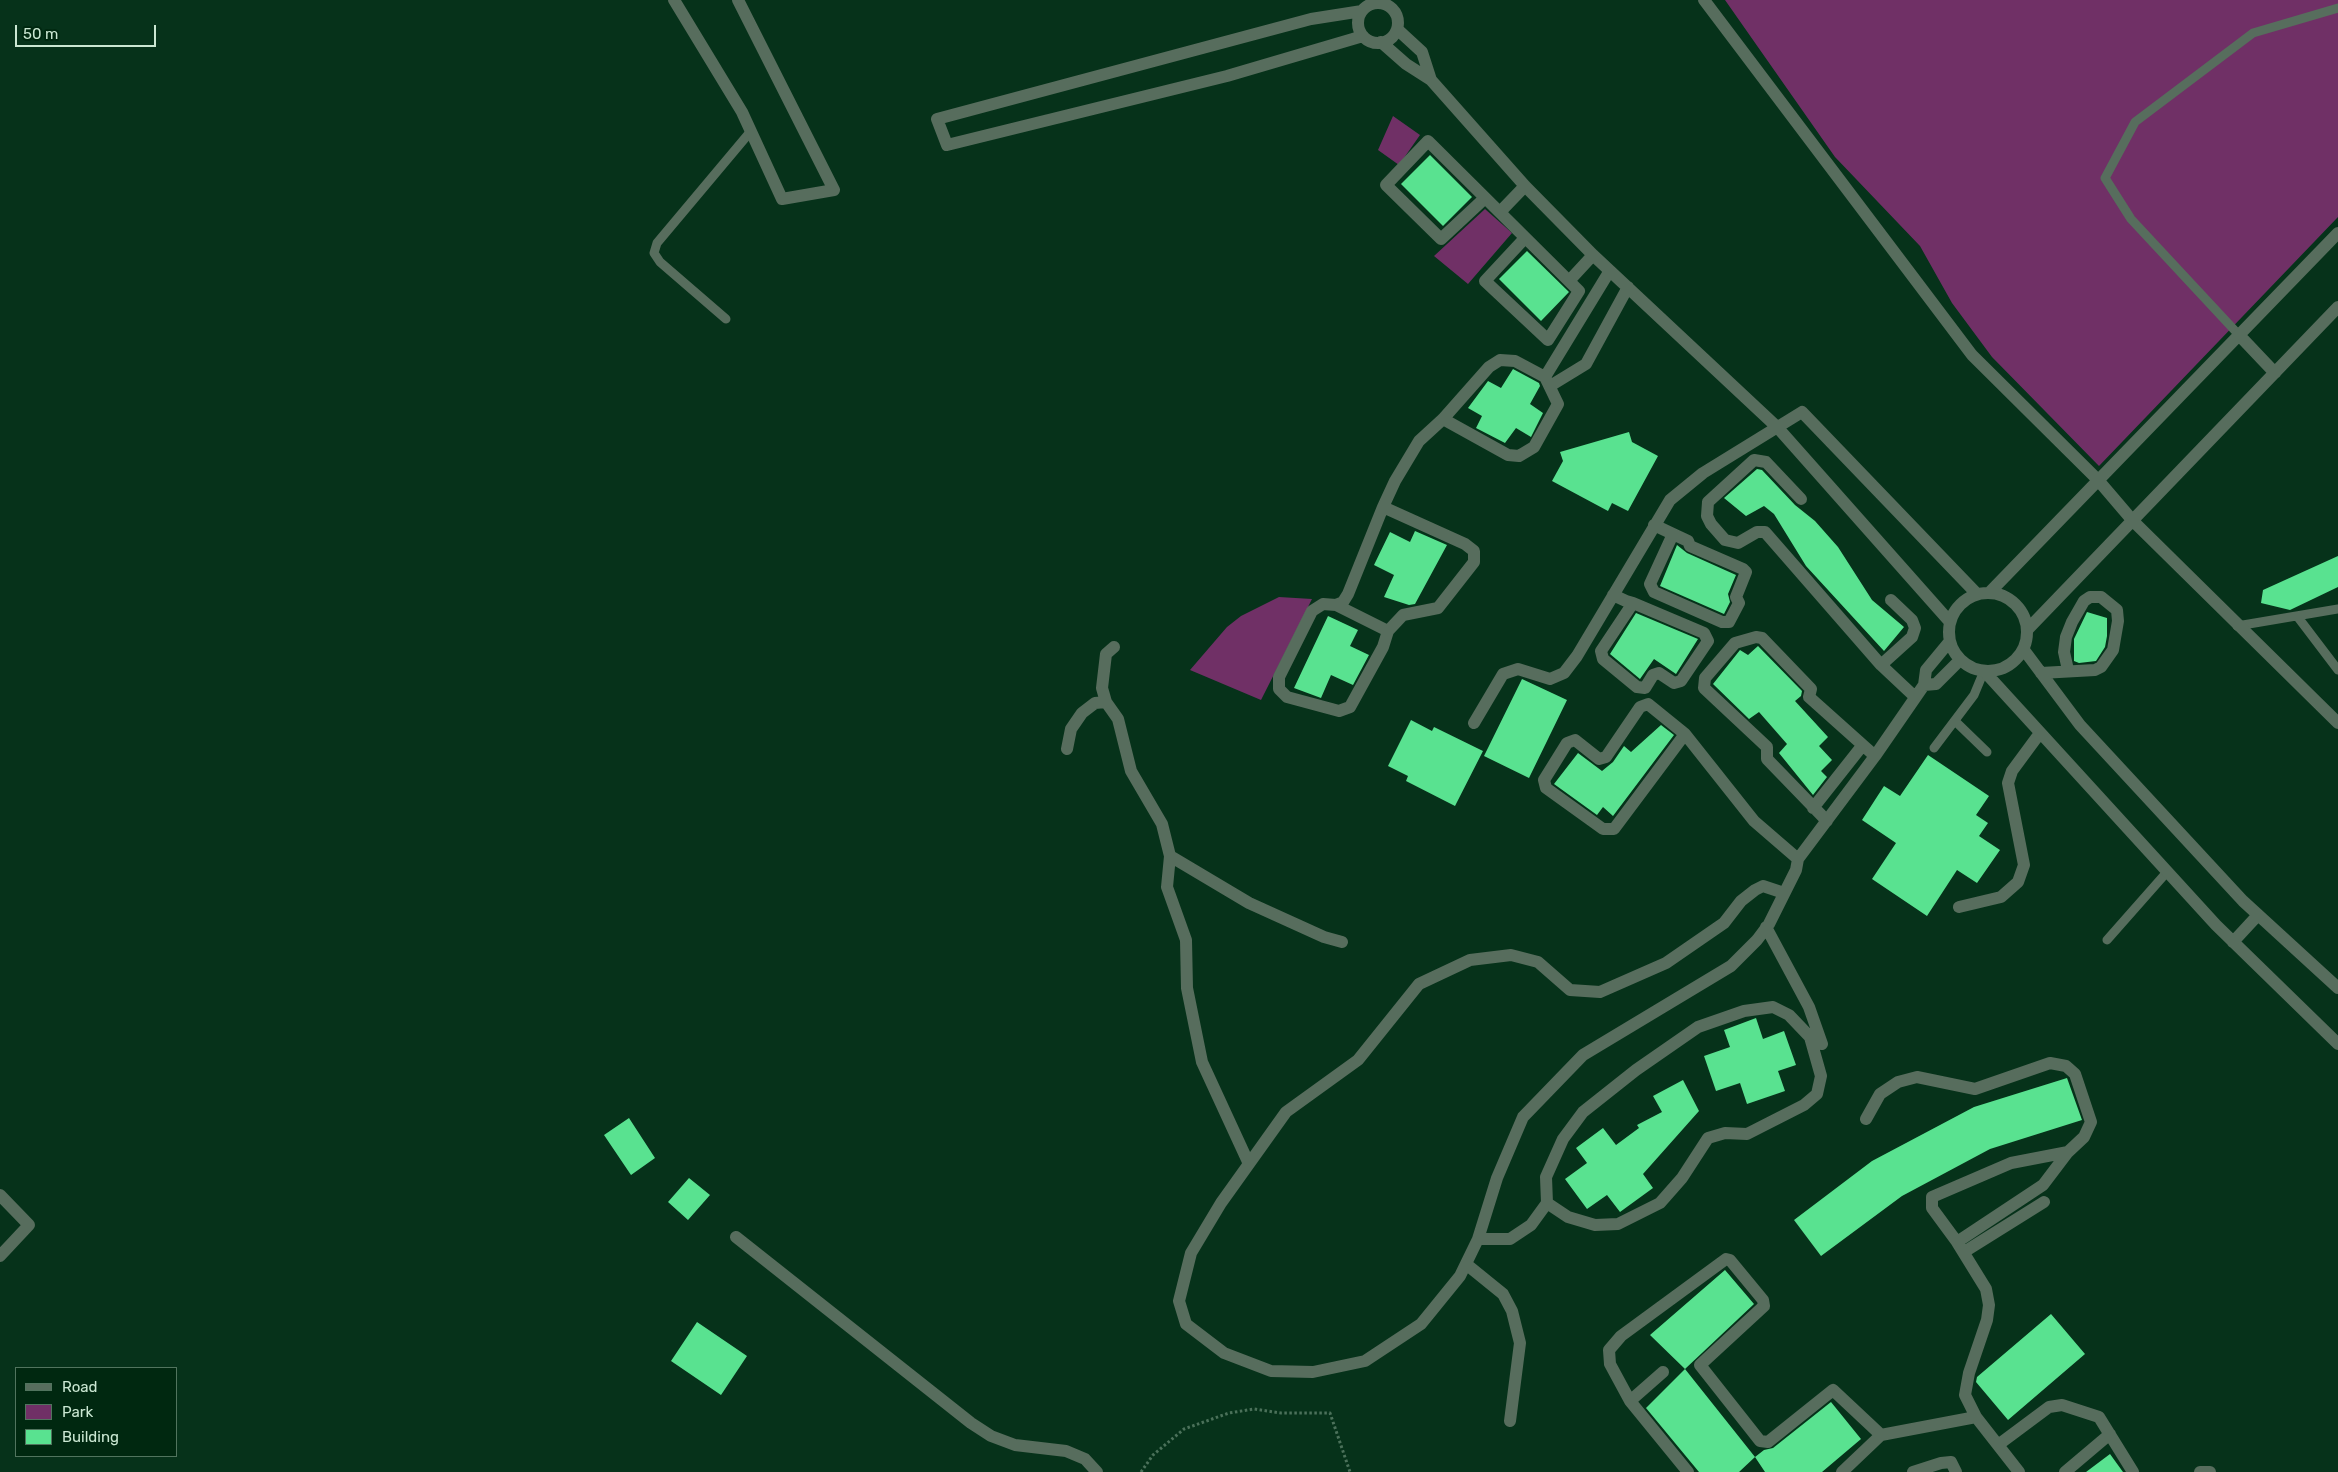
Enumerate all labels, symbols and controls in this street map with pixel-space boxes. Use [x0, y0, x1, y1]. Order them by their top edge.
scale bar [18, 15, 159, 47]
text: 50 m [23, 25, 58, 43]
legend [15, 1367, 178, 1457]
text: Road [62, 1378, 98, 1396]
text: Park [62, 1403, 93, 1421]
text: Building [62, 1428, 119, 1446]

